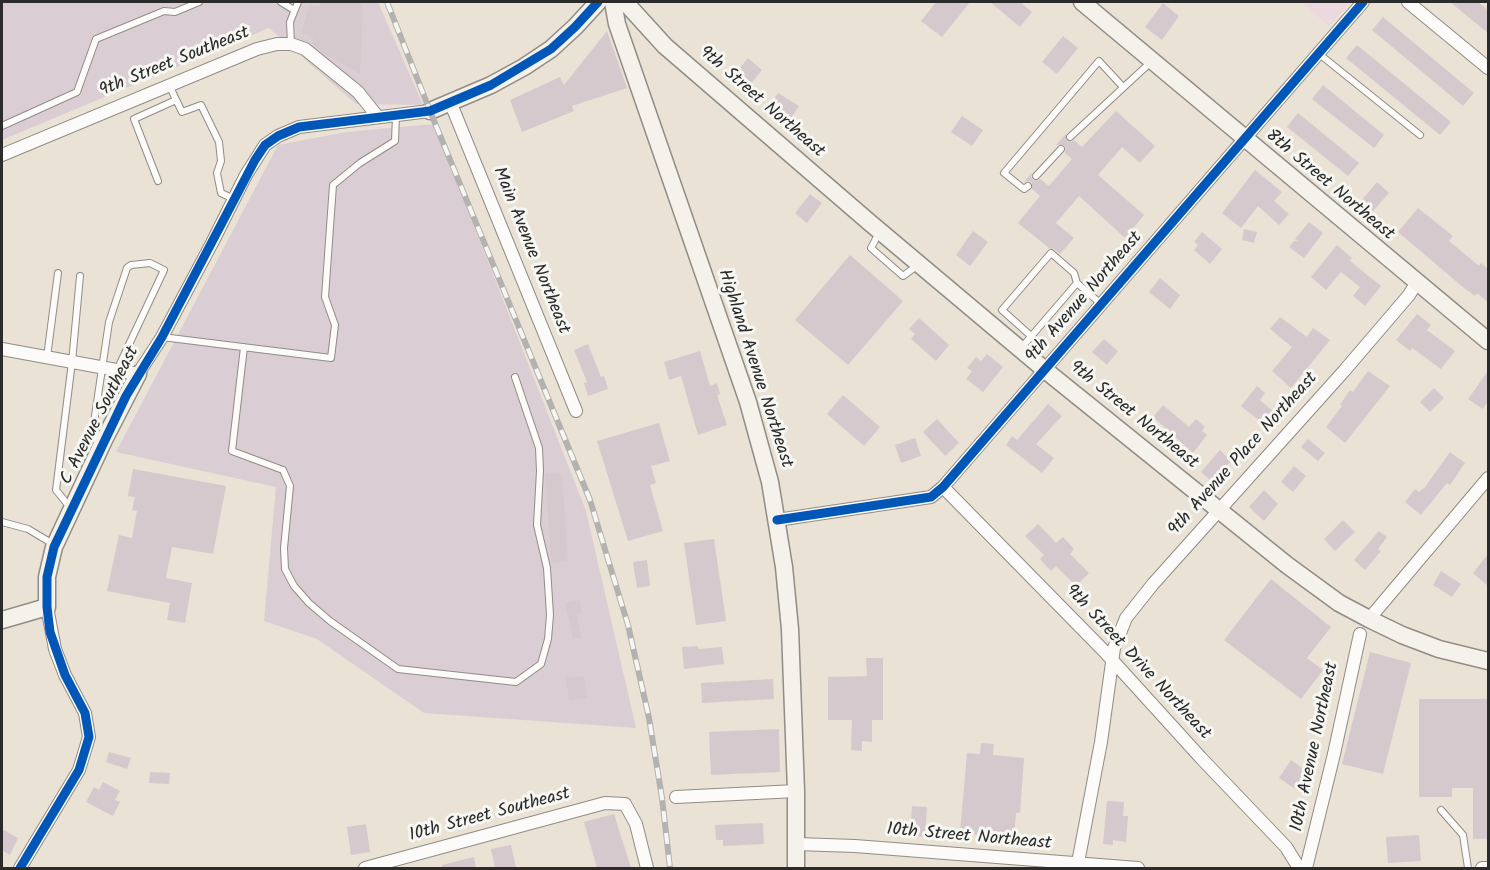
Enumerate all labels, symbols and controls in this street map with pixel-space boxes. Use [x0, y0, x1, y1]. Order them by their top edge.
street label: 9th Street Southeast [97, 23, 253, 103]
street label: 9th Street Northeast [694, 43, 828, 163]
street label: 8th Street Northeast [1260, 126, 1398, 246]
street label: Main Avenue Northeast [487, 164, 573, 338]
street label: 9th Avenue Northeast [1022, 228, 1148, 368]
street label: Highland Avenue Northeast [712, 267, 796, 471]
street label: C Avenue Southeast [57, 343, 145, 489]
street label: 9th Street Northeast [1064, 357, 1202, 475]
street label: 9th Avenue Place Northeast [1165, 369, 1323, 541]
street label: 9th Street Drive Northeast [1059, 581, 1215, 745]
street label: 10th Avenue Northeast [1287, 660, 1345, 834]
street label: 10th Street Southeast [407, 784, 573, 848]
street label: 10th Street Northeast [886, 820, 1052, 856]

